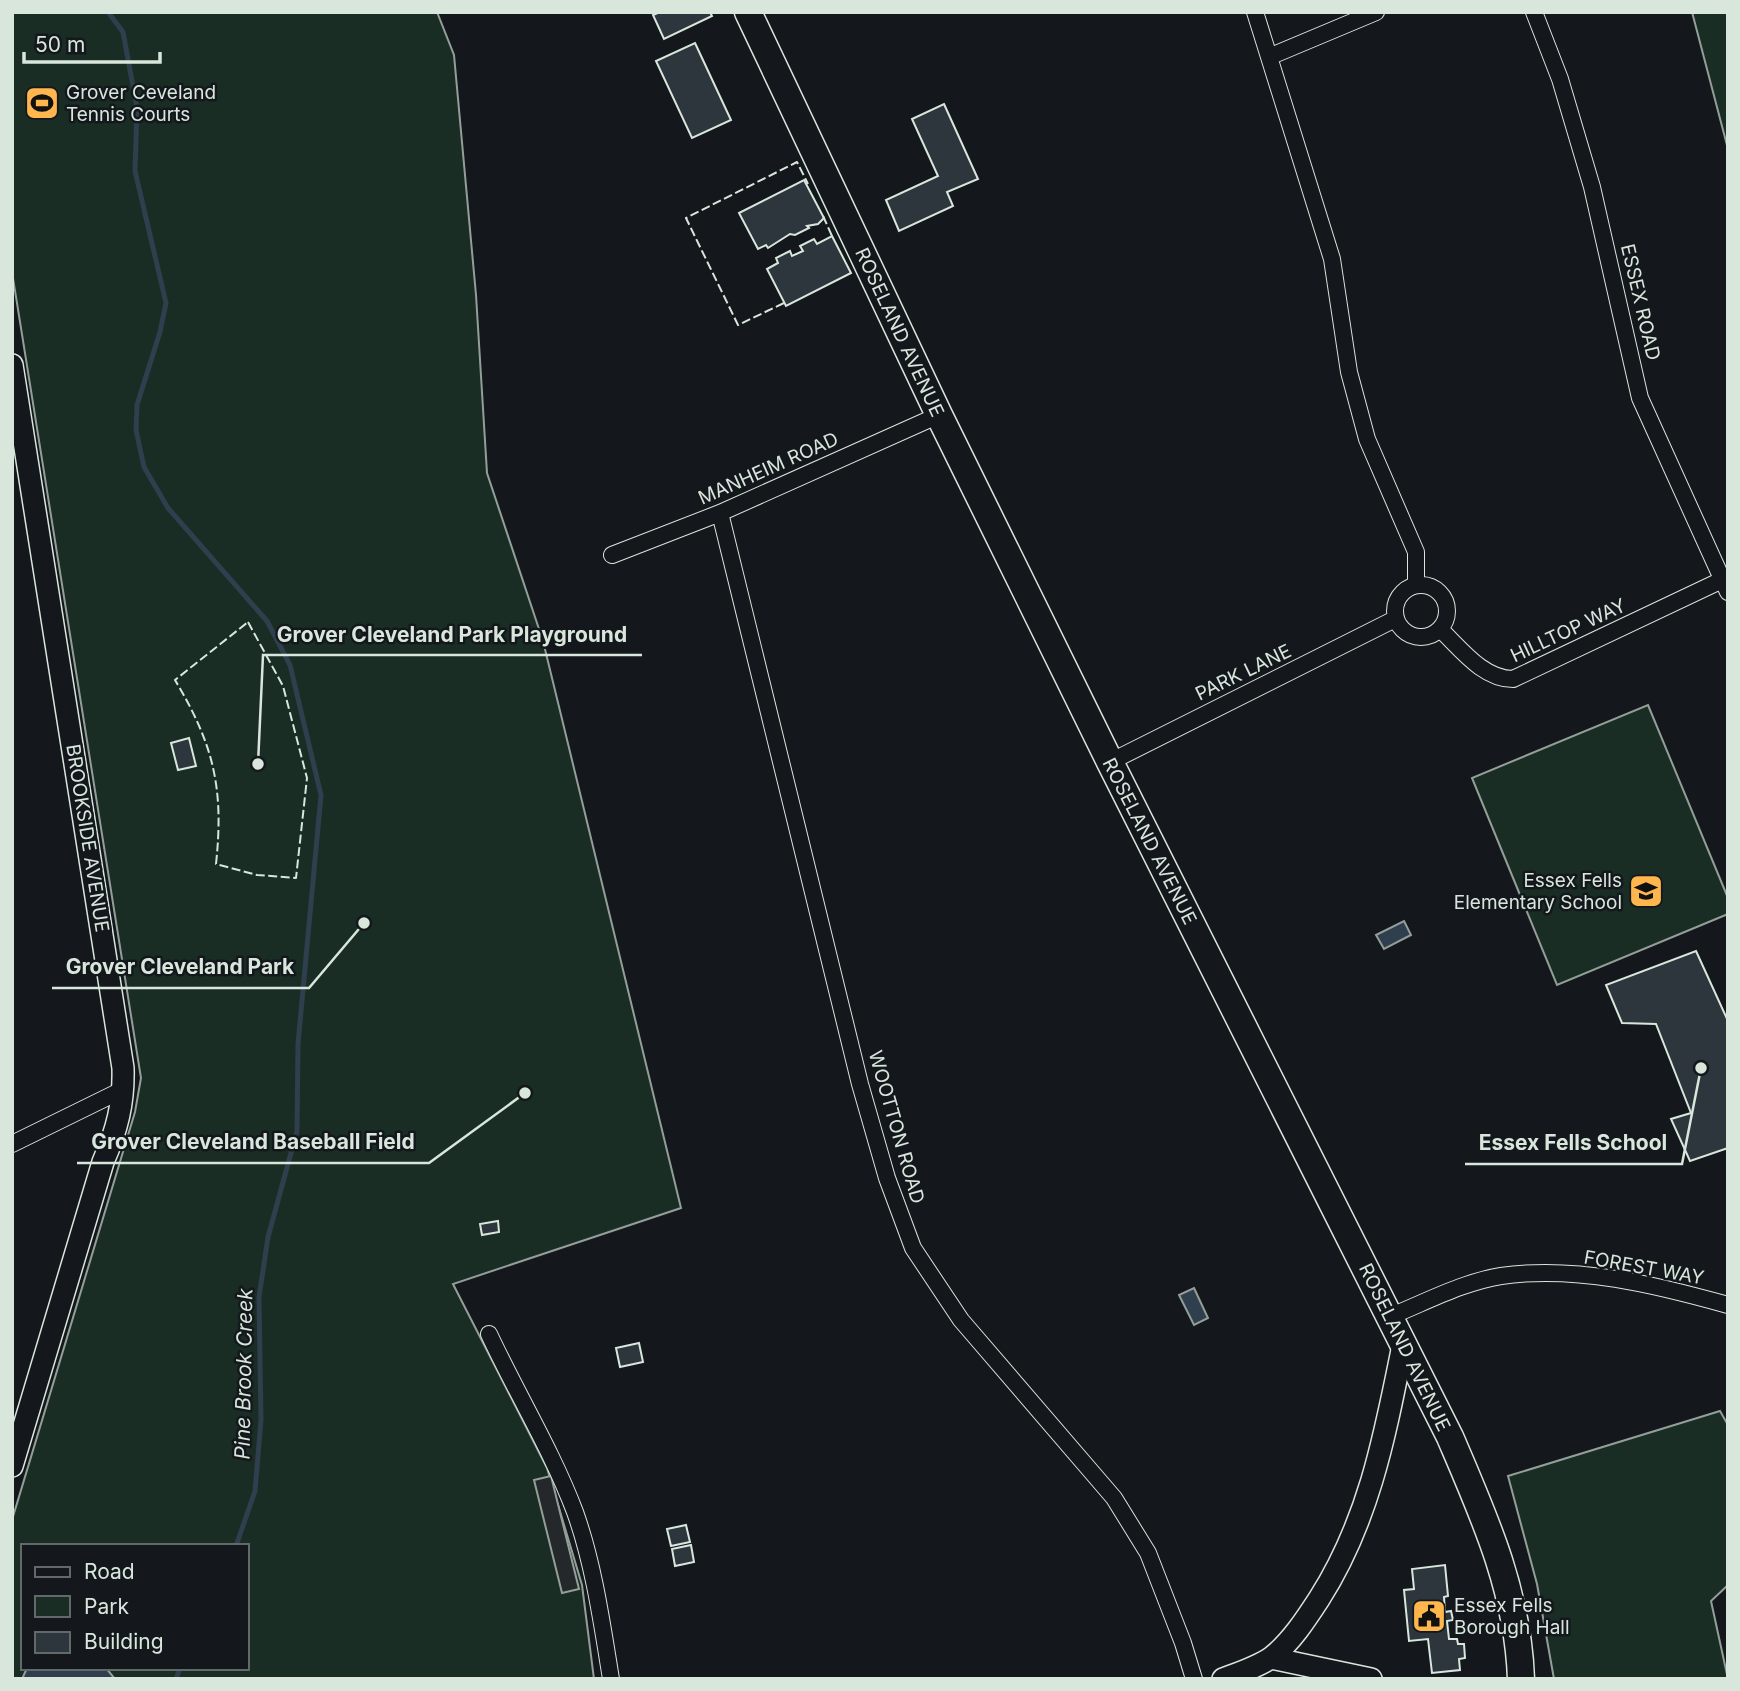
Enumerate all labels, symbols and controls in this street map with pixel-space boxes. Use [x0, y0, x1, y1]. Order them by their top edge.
scale bar [24, 21, 161, 65]
text: 50 m [35, 32, 85, 57]
place label: Grover Ceveland Tennis Courts [66, 81, 216, 126]
sports icon: Grover Ceveland Tennis Courts [23, 84, 61, 122]
street label: ESSEX ROAD [1616, 242, 1665, 362]
street label: ROSELAND AVENUE [850, 244, 949, 420]
street label: MANHEIM ROAD [695, 427, 842, 510]
street label: HILLTOP WAY [1507, 594, 1630, 667]
callout: Grover Cleveland Park Playground [263, 613, 642, 655]
text: Grover Cleveland Park Playground [277, 622, 627, 647]
street label: PARK LANE [1192, 639, 1295, 706]
street label: BROOKSIDE AVENUE [61, 742, 114, 934]
street label: ROSELAND AVENUE [1098, 754, 1202, 928]
place label: Essex Fells Elementary School [1454, 869, 1622, 914]
school or university icon: Essex Fells Elementary School [1627, 872, 1665, 910]
callout: Grover Cleveland Park [52, 946, 309, 988]
text: Grover Cleveland Park [66, 954, 295, 979]
street label: WOOTTON ROAD [864, 1048, 929, 1206]
callout: Grover Cleveland Baseball Field [77, 1121, 429, 1163]
callout: Essex Fells School [1465, 1122, 1682, 1164]
text: Grover Cleveland Baseball Field [91, 1129, 415, 1154]
text: Essex Fells School [1479, 1130, 1667, 1155]
street label: FOREST WAY [1582, 1246, 1706, 1289]
street label: ROSELAND AVENUE [1354, 1260, 1455, 1435]
water label: Pine Brook Creek [230, 1288, 258, 1460]
legend [21, 1544, 248, 1670]
text: Road [84, 1559, 135, 1584]
text: Park [84, 1594, 129, 1619]
place label: Essex Fells Borough Hall [1454, 1594, 1570, 1639]
public building icon: Essex Fells Borough Hall [1410, 1597, 1448, 1635]
text: Building [84, 1629, 164, 1654]

